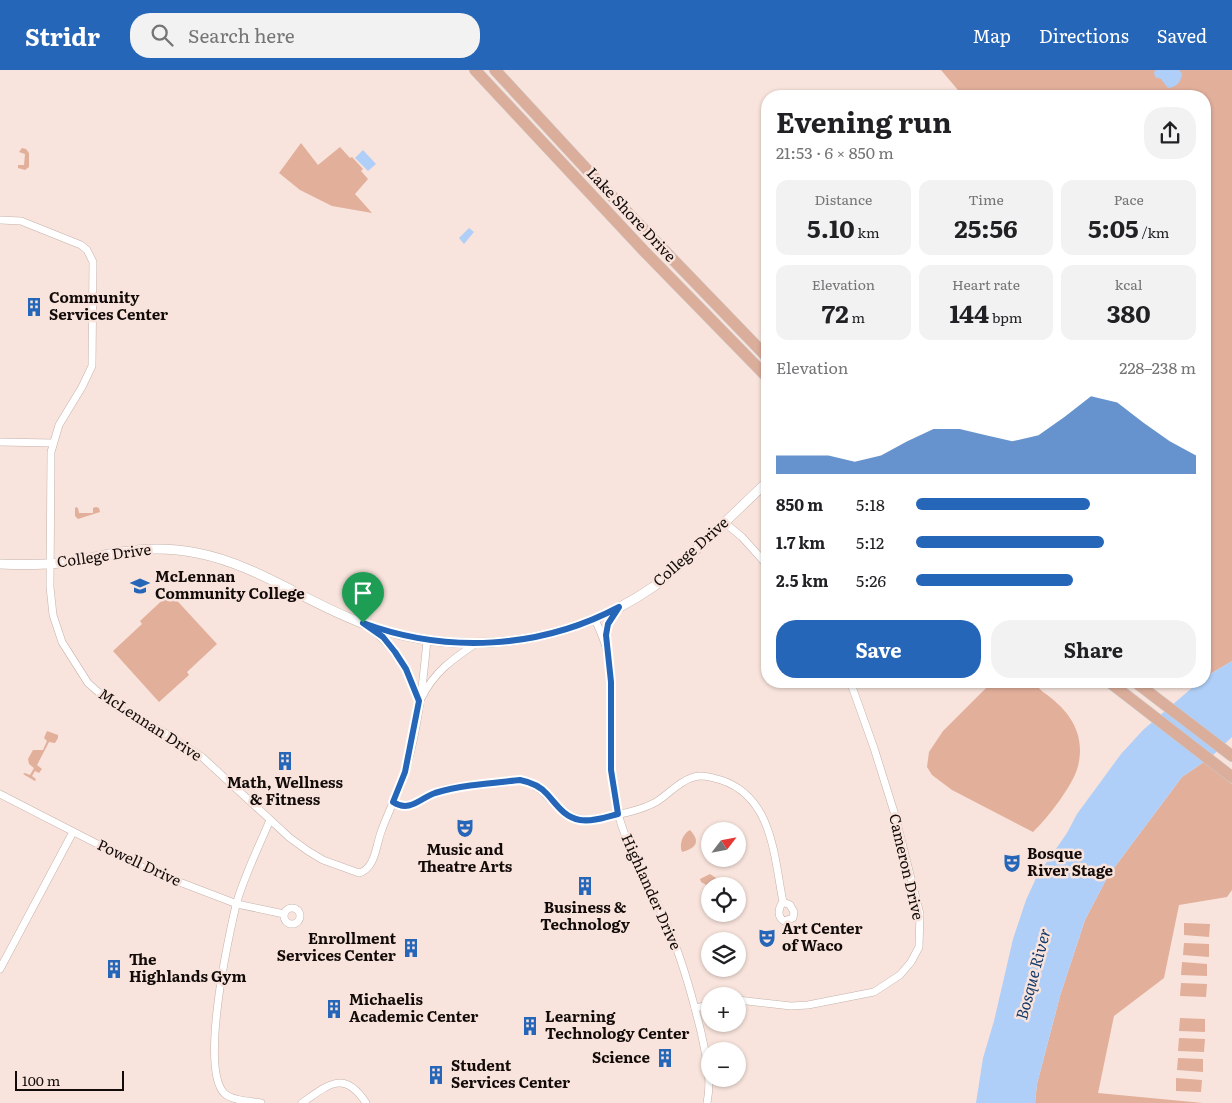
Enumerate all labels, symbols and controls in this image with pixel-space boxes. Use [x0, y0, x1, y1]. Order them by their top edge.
search box [130, 13, 480, 58]
text: Stridr [25, 18, 100, 53]
icon: search [148, 21, 176, 49]
text: Search here [188, 21, 295, 49]
text: Map [973, 22, 1011, 49]
text: Directions [1039, 22, 1129, 49]
text: Saved [1157, 22, 1207, 49]
text: Evening run [776, 100, 952, 142]
button: share [1144, 107, 1196, 159]
text: 21:53 · 6 × 850 m [776, 140, 894, 164]
street label: Lake Shore Drive [582, 162, 682, 267]
text: Distance [814, 189, 872, 209]
text: Time [968, 189, 1004, 209]
text: Pace [1114, 189, 1144, 209]
text: 5.10 [807, 209, 855, 246]
text: 25:56 [954, 209, 1018, 246]
text: 5:05 [1088, 209, 1139, 246]
text: km [855, 222, 880, 242]
text: /km [1139, 222, 1169, 242]
text: Elevation [812, 274, 875, 294]
text: Heart rate [952, 274, 1020, 294]
text: kcal [1115, 274, 1142, 294]
place label: Community Services Center [49, 285, 168, 325]
text: 72 [822, 294, 849, 331]
text: 144 [950, 294, 989, 331]
text: 380 [1107, 294, 1151, 331]
building icon: Community Services Center [23, 296, 45, 318]
text: m [849, 307, 865, 327]
text: bpm [989, 307, 1022, 327]
text: Elevation [776, 355, 848, 379]
text: 228–238 m [1119, 355, 1196, 379]
text: 850 m [776, 492, 823, 516]
text: 5:18 [856, 492, 885, 516]
street label: College Drive [647, 510, 733, 591]
text: 1.7 km [776, 530, 825, 554]
text: 5:12 [856, 530, 884, 554]
street label: College Drive [55, 536, 153, 573]
place label: McLennan Community College [155, 564, 305, 604]
text: 2.5 km [776, 568, 828, 592]
text: 5:26 [856, 568, 886, 592]
pin [342, 572, 384, 623]
school or university icon: McLennan Community College [129, 575, 151, 597]
icon: arrive [349, 579, 377, 607]
button: Save [776, 620, 981, 678]
button: Share [991, 620, 1196, 678]
street label: McLennan Drive [94, 682, 207, 766]
building icon: Math, Wellness & Fitness [274, 750, 296, 772]
place label: Math, Wellness & Fitness [227, 770, 344, 810]
street label: Cameron Drive [884, 811, 931, 922]
theatre icon: Music and Theatre Arts [454, 817, 476, 839]
north arrow [701, 822, 746, 868]
map controls [701, 822, 746, 1087]
street label: Highlander Drive [617, 830, 688, 953]
street label: Powell Drive [94, 832, 186, 891]
place label: Music and Theatre Arts [418, 837, 513, 877]
place label: Bosque River Stage [1027, 841, 1114, 881]
theatre icon: Bosque River Stage [1001, 852, 1023, 874]
building icon: Business & Technology [574, 875, 596, 897]
button: locate [701, 877, 746, 922]
place label: Business & Technology [540, 895, 631, 935]
place label: Art Center of Waco [782, 916, 863, 956]
water label: Bosque River [1008, 925, 1056, 1022]
place label: Enrollment Services Center [277, 926, 396, 966]
theatre icon: Art Center of Waco [756, 927, 778, 949]
button: layers [701, 932, 746, 977]
building icon: Enrollment Services Center [400, 937, 422, 959]
place label: The Highlands Gym [129, 947, 246, 987]
building icon: The Highlands Gym [103, 958, 125, 980]
place label: Michaelis Academic Center [349, 987, 478, 1027]
button: + [701, 987, 746, 1032]
building icon: Michaelis Academic Center [323, 998, 345, 1020]
place label: Learning Technology Center [545, 1004, 689, 1044]
building icon: Learning Technology Center [519, 1015, 541, 1037]
button: − [701, 1042, 746, 1087]
place label: Science [592, 1045, 650, 1068]
building icon: Science [654, 1047, 676, 1069]
place label: Student Services Center [451, 1053, 570, 1093]
building icon: Student Services Center [425, 1064, 447, 1086]
scale bar [15, 1068, 124, 1091]
text: 100 m [22, 1070, 60, 1090]

